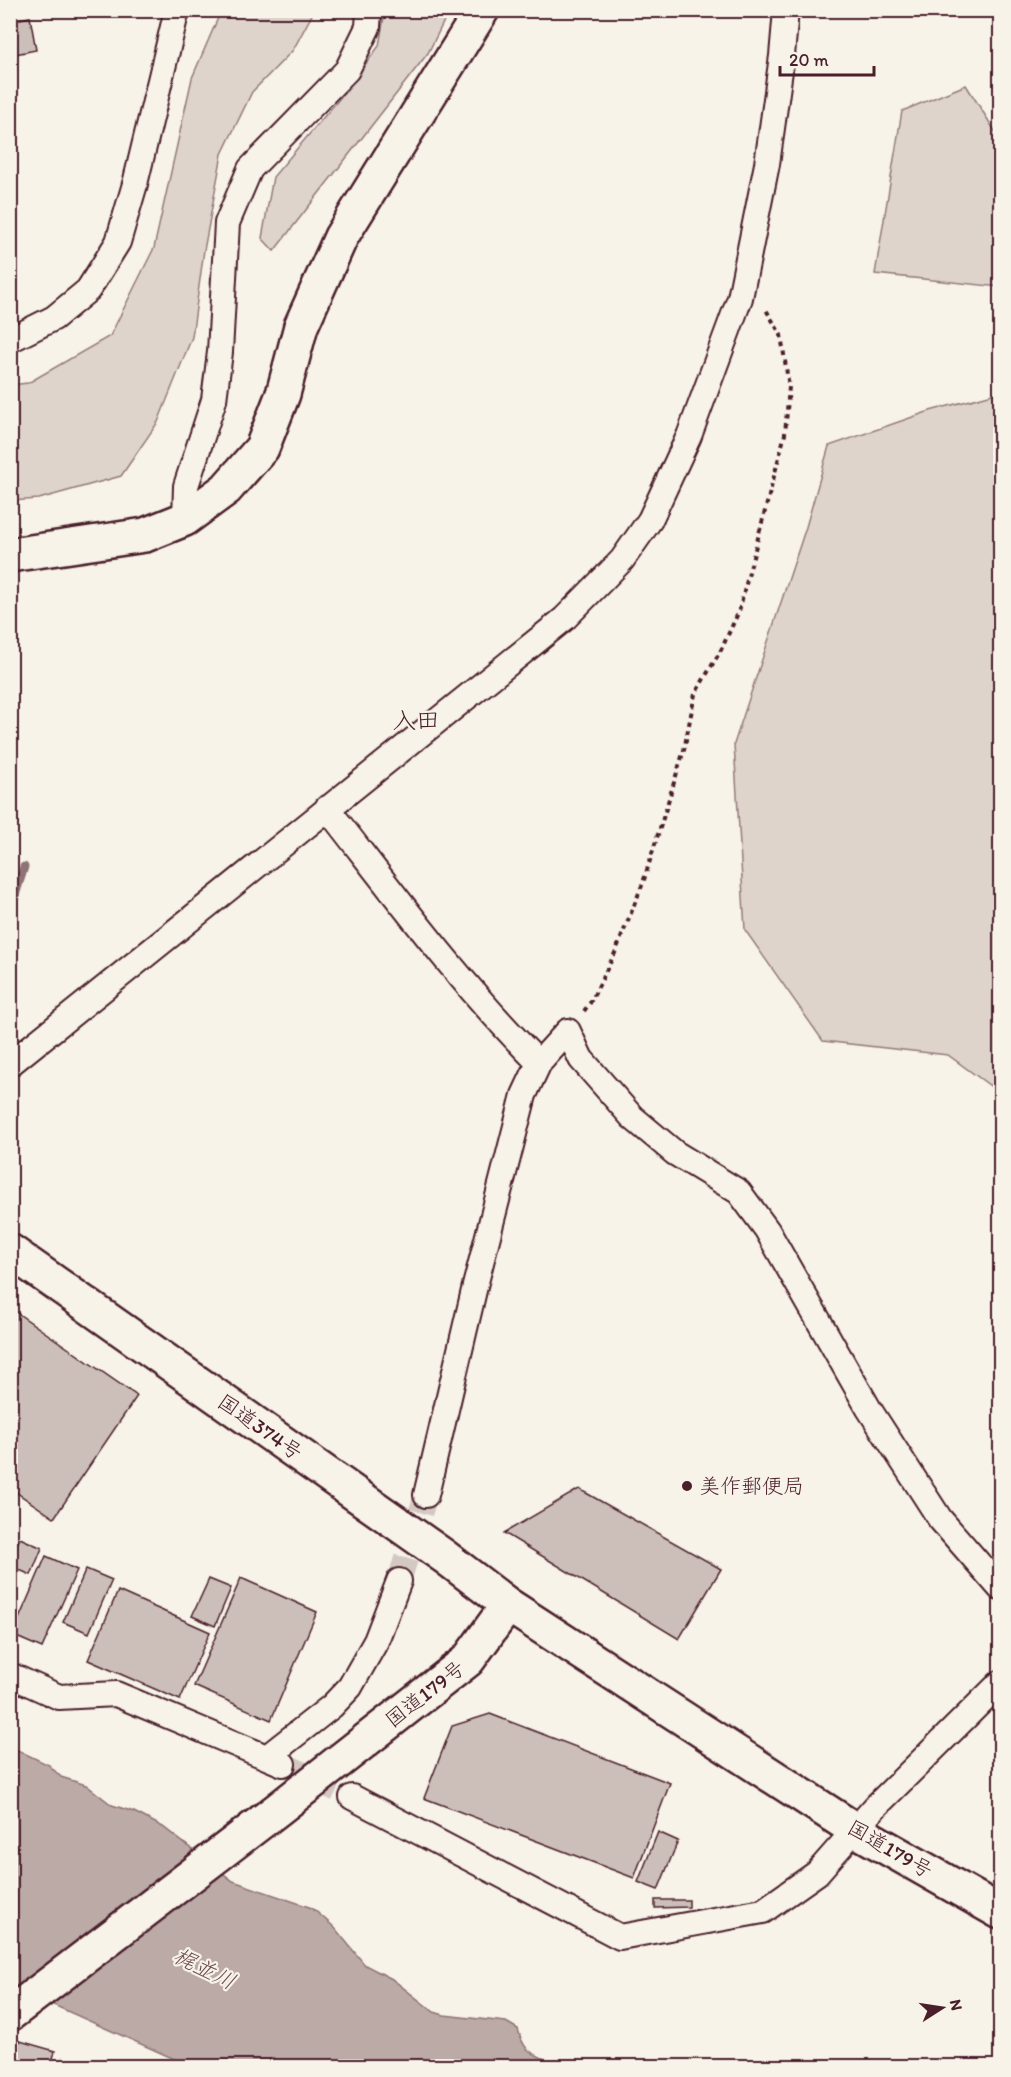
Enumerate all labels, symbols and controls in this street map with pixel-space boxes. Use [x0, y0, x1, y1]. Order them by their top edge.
scale bar [780, 39, 874, 77]
text: 20 m [789, 49, 829, 71]
district label: 入田 [392, 705, 440, 734]
street label: 国道374号 [213, 1388, 307, 1465]
place label: 美作郵便局 [699, 1473, 804, 1498]
marker: 美作郵便局 [680, 1479, 694, 1493]
street label: 国道179号 [380, 1655, 469, 1732]
street label: 国道179号 [843, 1814, 937, 1883]
water label: 梶並川 [169, 1941, 240, 1995]
north arrow [912, 1978, 972, 2038]
text: N [946, 1998, 967, 2012]

